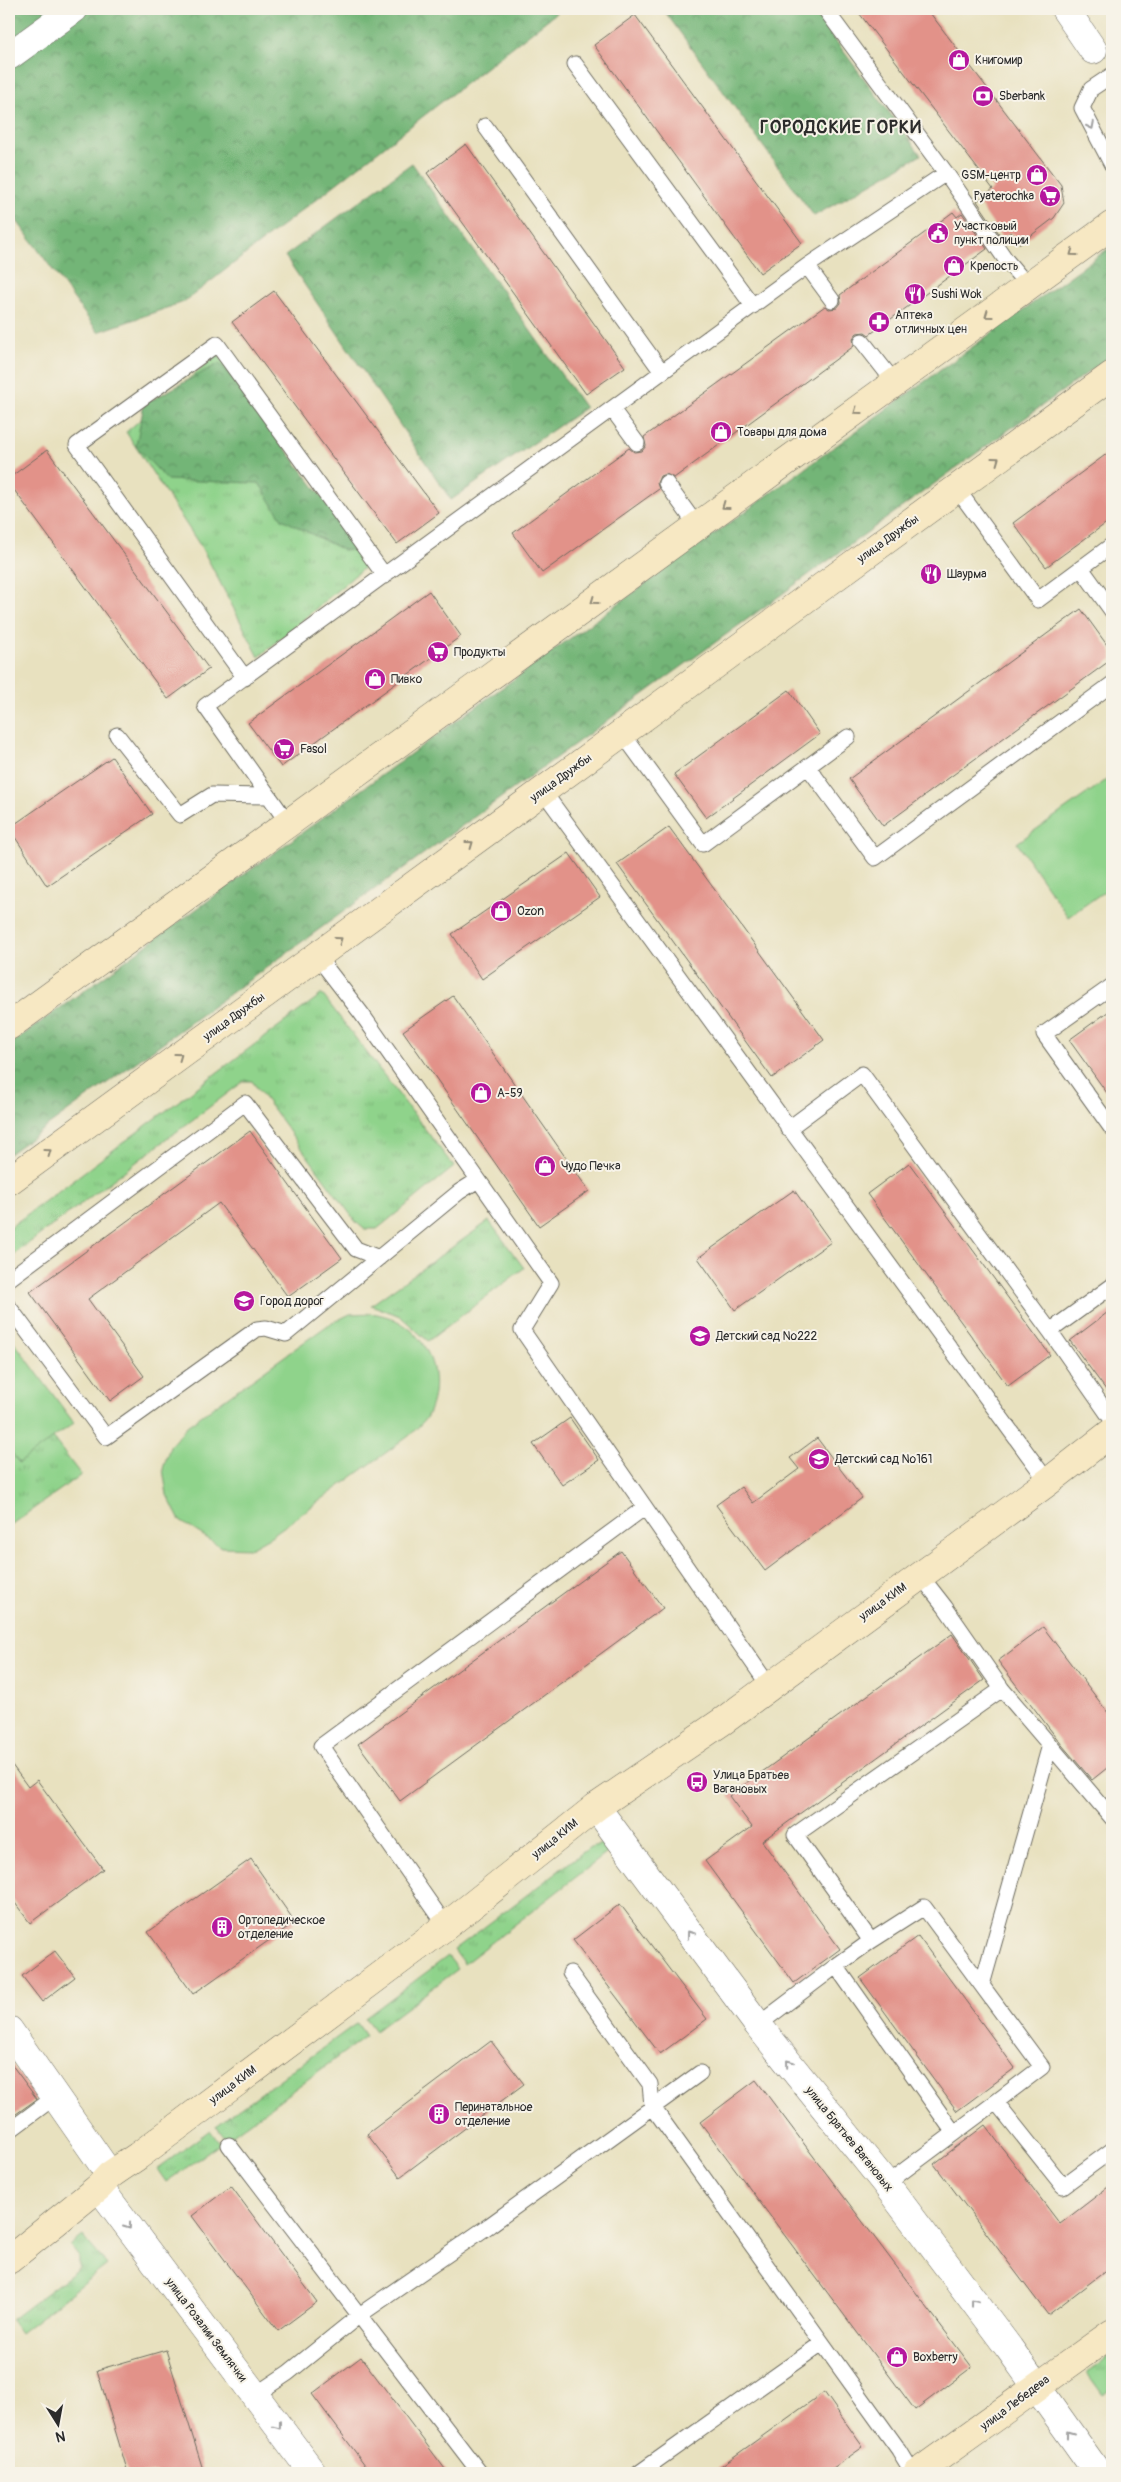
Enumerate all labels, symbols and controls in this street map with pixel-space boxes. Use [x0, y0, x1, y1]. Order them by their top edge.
shop icon: Книгомир [947, 48, 971, 72]
place label: Книгомир [975, 53, 1023, 68]
bank icon: Sberbank [971, 84, 995, 108]
place label: Sberbank [999, 89, 1045, 104]
district label: ГОРОДСКИЕ ГОРКИ [760, 116, 922, 139]
one-way arrow [1085, 120, 1095, 129]
shop icon: GSM-центр [1025, 163, 1049, 187]
place label: GSM-центр [961, 168, 1021, 183]
supermarket icon: Pyaterochka [1038, 184, 1062, 208]
place label: Pyaterochka [973, 189, 1034, 204]
place label: Участковый пункт полиции [954, 219, 1029, 248]
public building icon: Участковый пункт полиции [926, 221, 950, 245]
one-way arrow [1070, 248, 1079, 256]
shop icon: Крепость [942, 254, 966, 278]
place label: Крепость [970, 259, 1018, 274]
restaurant icon: Sushi Wok [903, 282, 927, 306]
place label: Sushi Wok [931, 287, 982, 302]
place label: Аптека отличных цен [895, 308, 967, 337]
one-way arrow [984, 309, 994, 318]
pharmacy icon: Аптека отличных цен [867, 310, 891, 334]
one-way arrow [854, 405, 863, 413]
shop icon: Товары для дома [709, 420, 733, 444]
place label: Товары для дома [737, 425, 827, 440]
one-way arrow [990, 458, 999, 466]
one-way arrow [721, 500, 731, 509]
street label: улица Дружбы [853, 511, 922, 567]
restaurant icon: Шаурма [919, 562, 943, 586]
place label: Шаурма [947, 567, 987, 582]
one-way arrow [590, 595, 600, 604]
supermarket icon: Продукты [426, 640, 450, 664]
place label: Продукты [454, 645, 506, 660]
shop icon: Пивко [363, 667, 387, 691]
place label: Пивко [391, 672, 423, 687]
supermarket icon: Fasol [272, 737, 296, 761]
place label: Fasol [300, 742, 327, 757]
street label: улица Дружбы [526, 750, 595, 806]
one-way arrow [464, 841, 474, 850]
shop icon: Ozon [489, 899, 513, 923]
place label: Ozon [517, 904, 544, 919]
one-way arrow [333, 937, 343, 946]
street label: улица Дружбы [199, 989, 268, 1045]
one-way arrow [174, 1053, 183, 1063]
shop icon: А-59 [469, 1081, 493, 1105]
place label: А-59 [497, 1086, 523, 1101]
one-way arrow [42, 1149, 52, 1158]
shop icon: Чудо Печка [533, 1154, 557, 1178]
place label: Чудо Печка [561, 1159, 621, 1174]
school or university icon: Город дорог [232, 1289, 256, 1313]
place label: Город дорог [260, 1294, 324, 1309]
school or university icon: Детский сад №222 [688, 1324, 712, 1348]
place label: Детский сад №222 [715, 1329, 818, 1344]
school or university icon: Детский сад №161 [807, 1447, 831, 1471]
place label: Детский сад №161 [834, 1452, 933, 1467]
street label: улица КИМ [855, 1579, 910, 1625]
place label: Улица Братьев Вагановых [713, 1768, 789, 1797]
bus stop icon: Улица Братьев Вагановых [685, 1770, 709, 1794]
street label: улица КИМ [528, 1816, 581, 1863]
place label: Ортопедическое отделение [238, 1913, 325, 1942]
building icon: Ортопедическое отделение [210, 1915, 234, 1939]
one-way arrow [687, 1930, 696, 1940]
one-way arrow [786, 2060, 794, 2069]
street label: улица КИМ [206, 2062, 260, 2108]
street label: улица Братьев Вагановых [801, 2083, 896, 2195]
place label: Перинатальное отделение [455, 2100, 533, 2129]
building icon: Перинатальное отделение [427, 2102, 451, 2126]
one-way arrow [123, 2220, 131, 2229]
street label: улица Розалии Землячки [161, 2274, 250, 2386]
one-way arrow [972, 2299, 980, 2308]
shop icon: Boxberry [885, 2345, 909, 2369]
place label: Boxberry [913, 2350, 958, 2365]
street label: улица Лебедева [977, 2372, 1053, 2435]
north arrow [32, 2400, 82, 2450]
one-way arrow [272, 2420, 281, 2430]
text: N [54, 2427, 67, 2446]
one-way arrow [1066, 2430, 1075, 2440]

